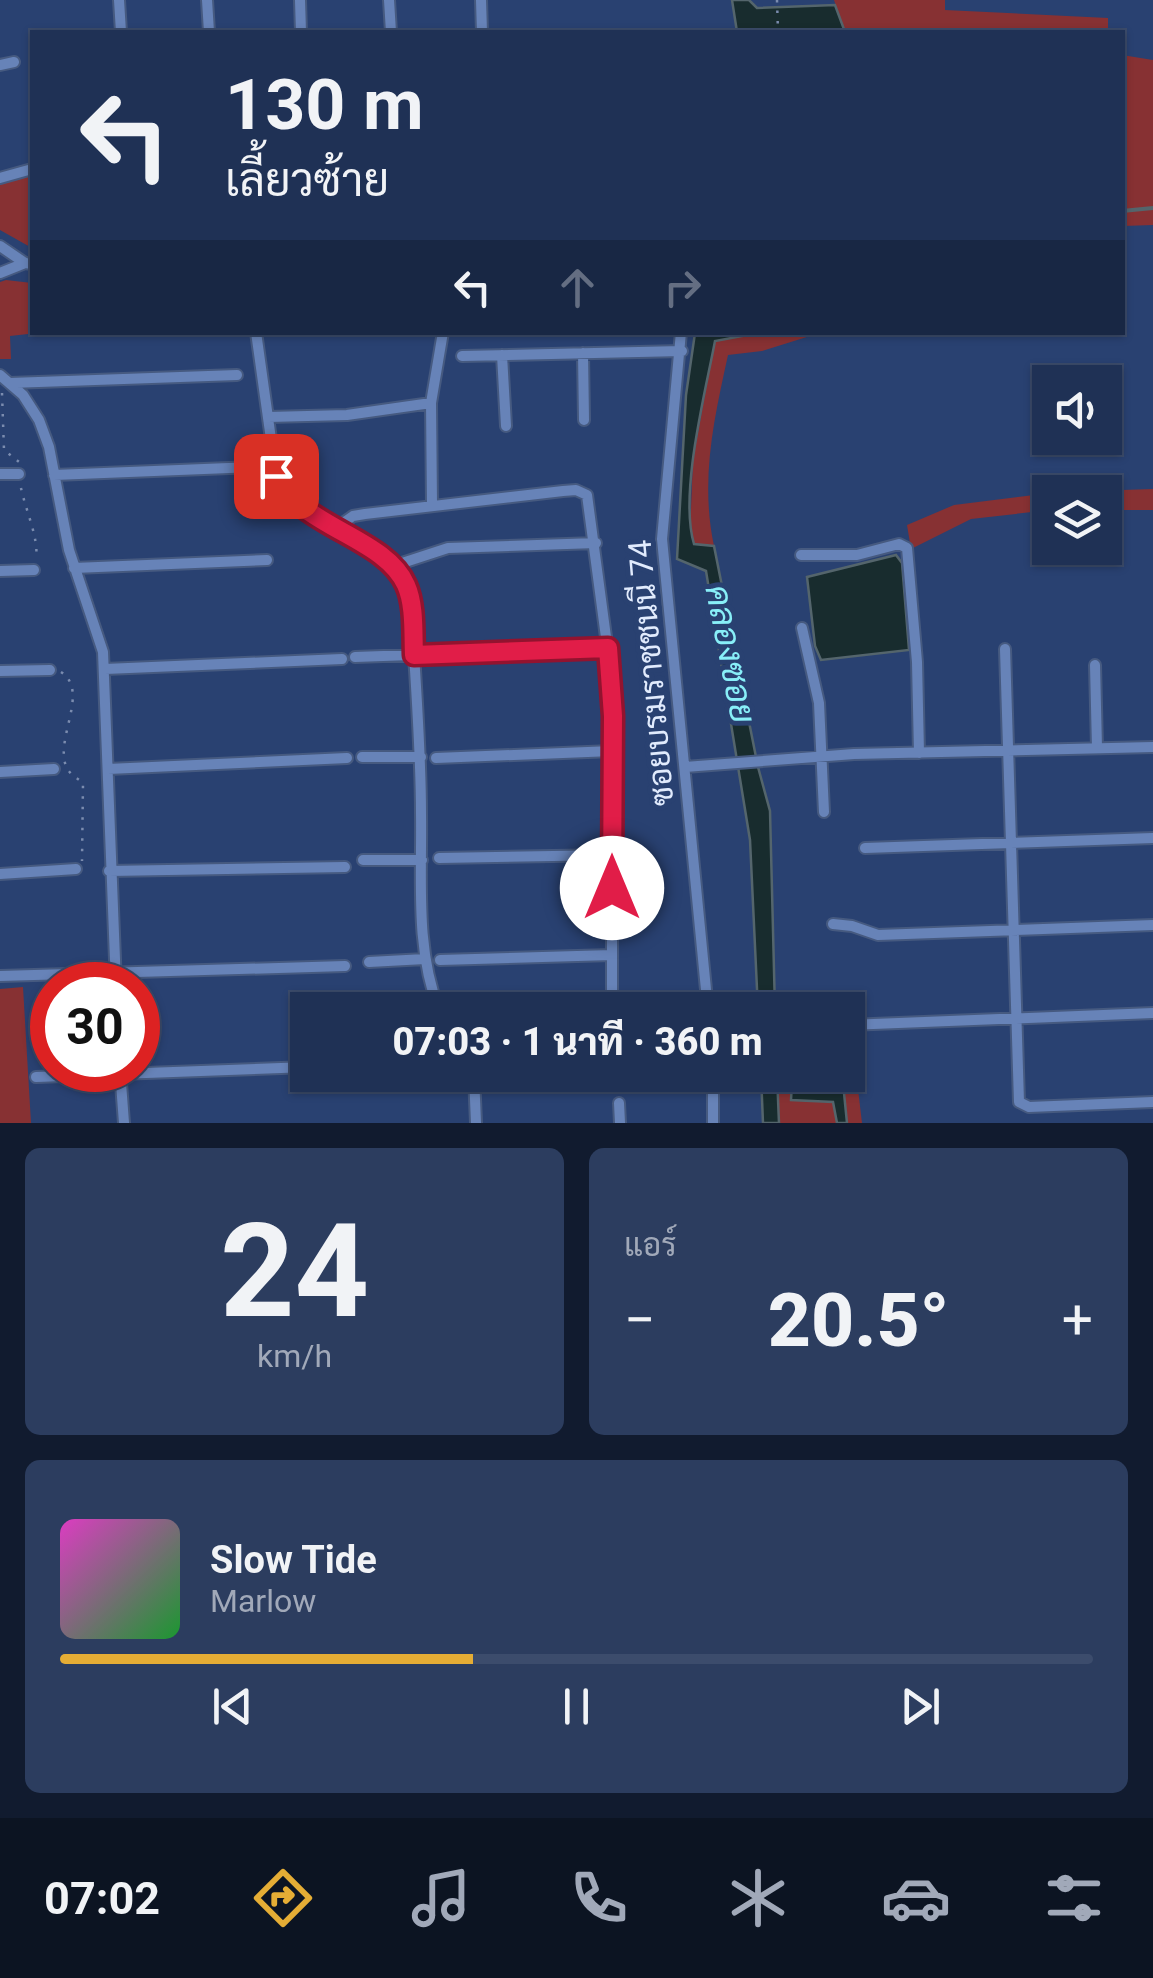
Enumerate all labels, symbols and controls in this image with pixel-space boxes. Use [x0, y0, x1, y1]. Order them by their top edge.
text: 130 m [225, 64, 424, 146]
icon: left [60, 70, 190, 200]
text: เลี้ยวซ้าย [225, 154, 389, 207]
icon: left [445, 260, 500, 315]
icon: ahead [550, 260, 605, 315]
icon: right [655, 260, 710, 315]
map controls [1032, 365, 1122, 565]
button: sound [1032, 365, 1122, 455]
pin [234, 434, 319, 519]
icon: arrive [249, 449, 304, 504]
button: layers [1032, 475, 1122, 565]
street label: ซอยบรมราชชนนี 74 [619, 538, 682, 808]
water label: คลองซอย [697, 581, 763, 727]
position arrow [560, 836, 664, 940]
speed limit sign: 30 [30, 962, 160, 1092]
text: 07:03 · 1 นาที · 360 m [392, 1020, 763, 1064]
text: 24 [220, 1195, 369, 1348]
text: แอร์ [624, 1226, 677, 1264]
text: 20.5° [768, 1276, 949, 1364]
text: − [624, 1288, 655, 1352]
text: + [1062, 1288, 1093, 1352]
text: km/h [257, 1337, 332, 1375]
text: Slow Tide [210, 1538, 377, 1582]
text: Marlow [210, 1582, 316, 1620]
icon: previous [205, 1679, 260, 1734]
icon: pause [549, 1679, 604, 1734]
icon: next [893, 1679, 948, 1734]
icon: directions [248, 1863, 318, 1933]
icon: music [406, 1863, 476, 1933]
icon: phone [564, 1863, 634, 1933]
icon: climate [723, 1863, 793, 1933]
icon: car [881, 1863, 951, 1933]
icon: filters [1039, 1863, 1109, 1933]
text: 07:02 [44, 1872, 160, 1925]

